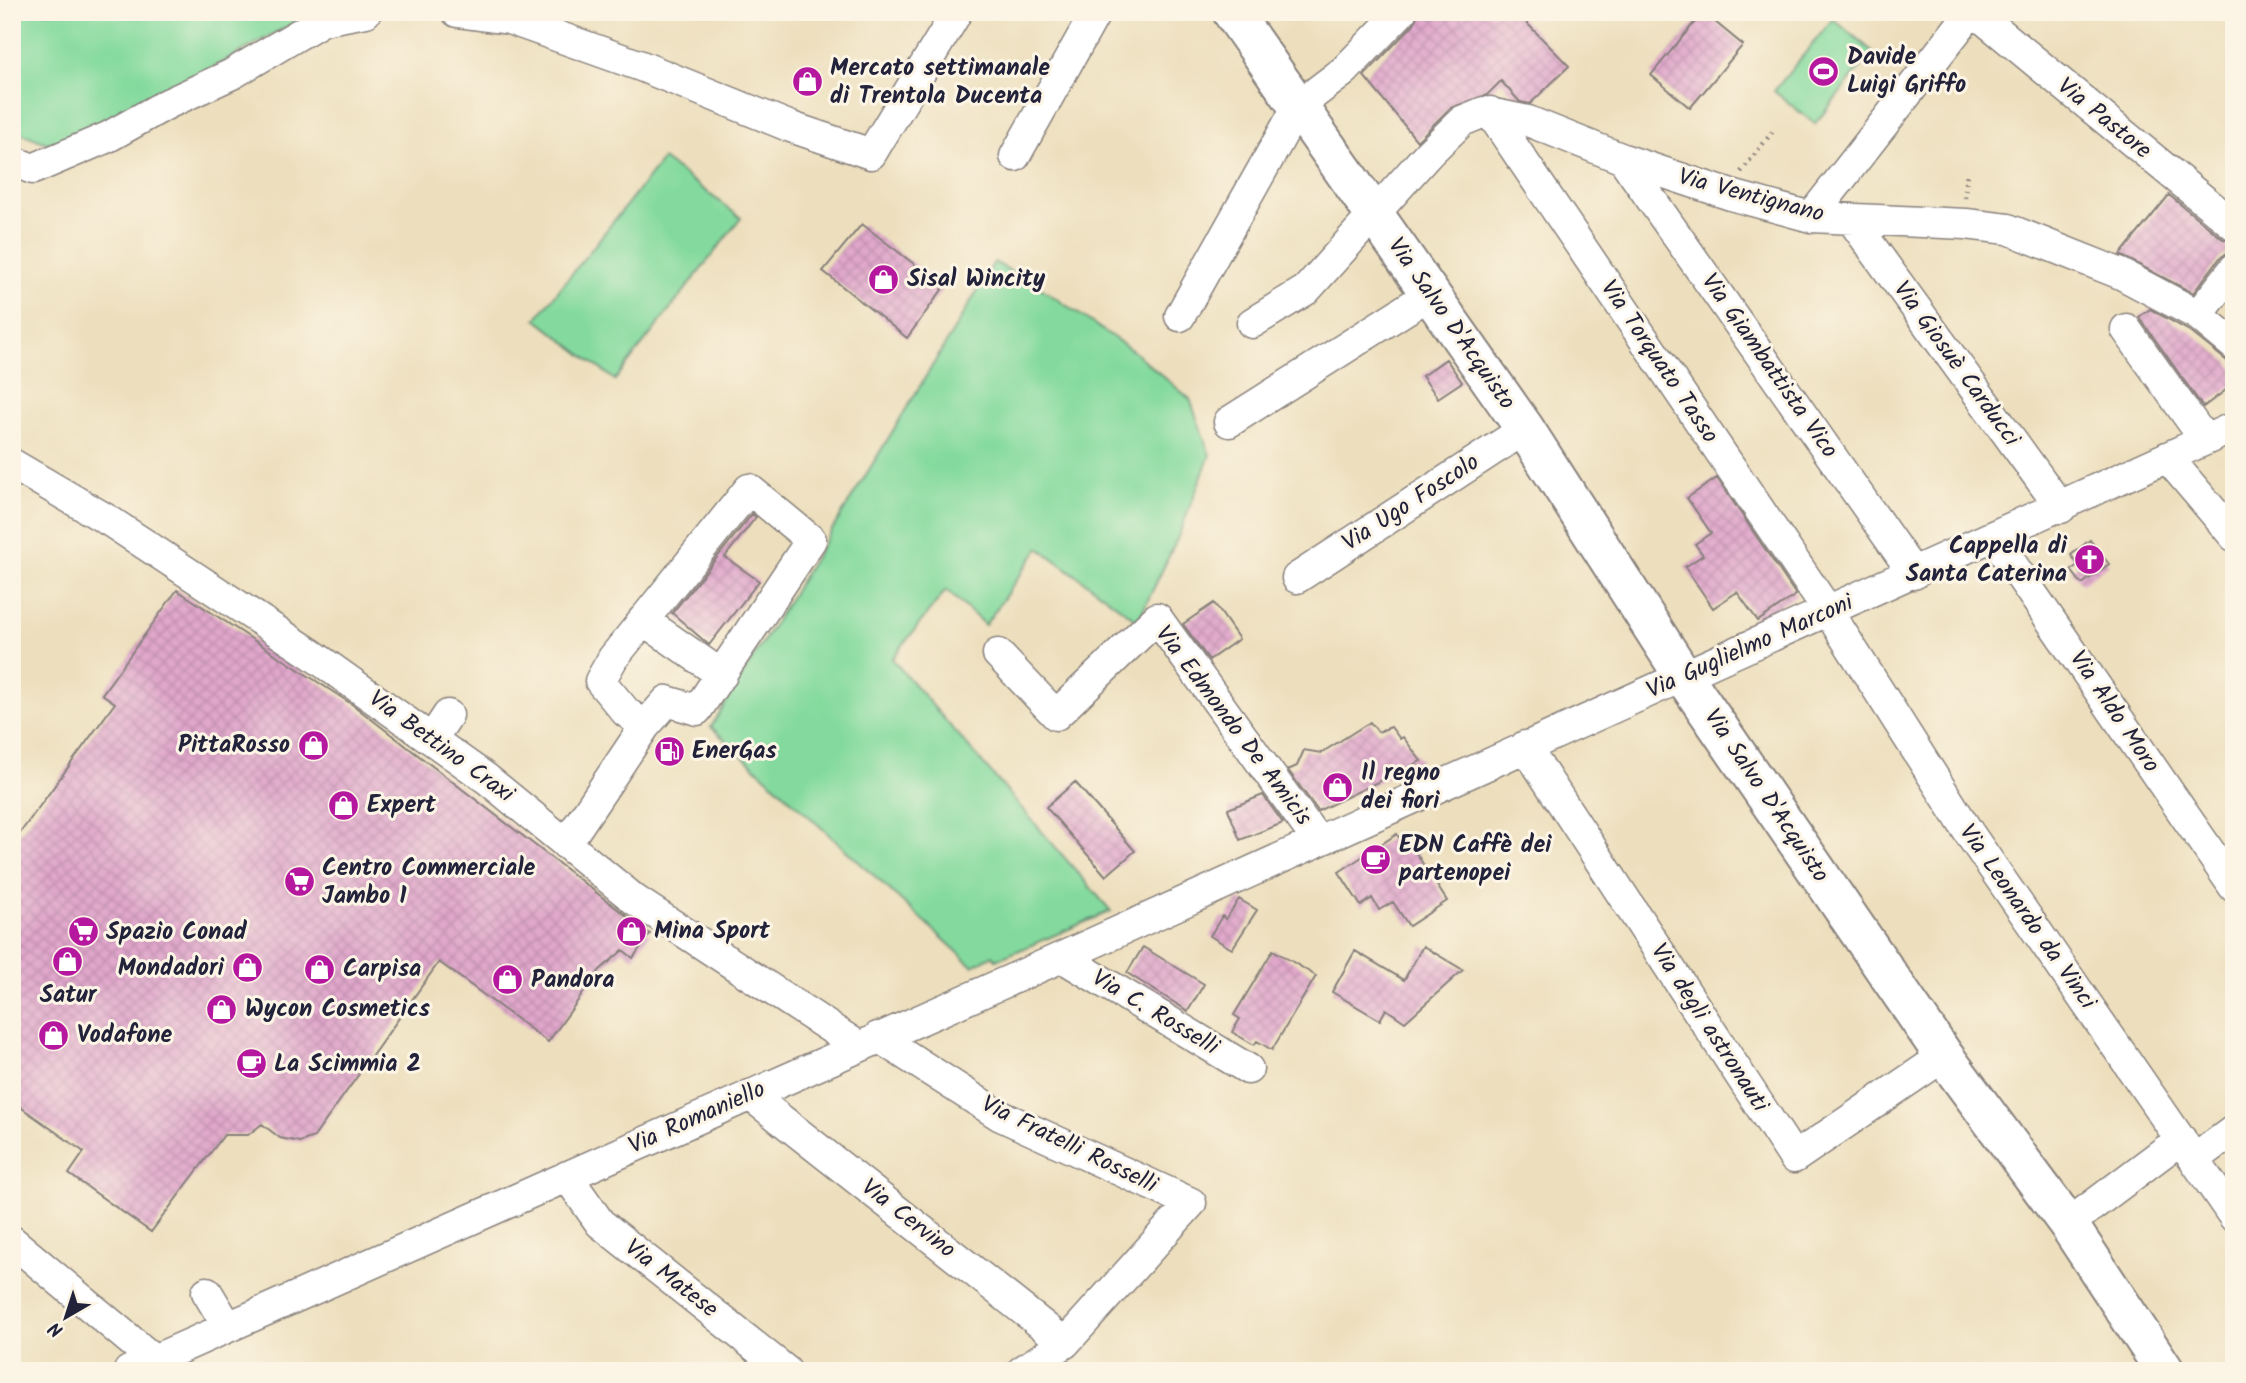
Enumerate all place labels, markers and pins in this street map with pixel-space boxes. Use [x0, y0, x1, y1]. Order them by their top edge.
place label: Davide Luigi Griffo [1847, 38, 1966, 105]
place label: Mercato settimanale di Trentola Ducenta [830, 49, 1050, 116]
sports icon: Davide Luigi Griffo [1807, 54, 1841, 88]
shop icon: Mercato settimanale di Trentola Ducenta [790, 65, 824, 99]
place label: Sisal Wincity [907, 260, 1046, 299]
shop icon: Sisal Wincity [867, 262, 901, 296]
place label: Cappella di Santa Caterina [1906, 527, 2068, 594]
church icon: Cappella di Santa Caterina [2073, 543, 2107, 577]
place label: PittaRosso [178, 726, 290, 765]
shop icon: PittaRosso [296, 728, 330, 762]
place label: EnerGas [692, 732, 777, 771]
fuel station icon: EnerGas [652, 734, 686, 768]
place label: Il regno dei fiori [1361, 754, 1440, 821]
shop icon: Il regno dei fiori [1321, 770, 1355, 804]
place label: Expert [367, 786, 437, 825]
shop icon: Expert [327, 788, 361, 822]
place label: EDN Caffè dei partenopei [1398, 826, 1552, 893]
cafe icon: EDN Caffè dei partenopei [1359, 842, 1393, 876]
place label: Centro Commerciale Jambo 1 [322, 849, 536, 916]
supermarket icon: Centro Commerciale Jambo 1 [282, 865, 316, 899]
place label: Mina Sport [654, 912, 771, 951]
place label: Spazio Conad [106, 913, 248, 952]
shop icon: Mina Sport [614, 914, 648, 948]
supermarket icon: Spazio Conad [66, 915, 100, 949]
shop icon: Satur [51, 944, 85, 978]
place label: Mondadori [118, 949, 225, 988]
place label: Carpisa [343, 950, 421, 989]
shop icon: Mondadori [230, 951, 264, 985]
shop icon: Carpisa [303, 952, 337, 986]
place label: Pandora [531, 961, 615, 1000]
shop icon: Pandora [491, 963, 525, 997]
place label: Satur [40, 976, 98, 1015]
place label: Wycon Cosmetics [245, 990, 430, 1029]
shop icon: Wycon Cosmetics [205, 992, 239, 1026]
place label: Vodafone [77, 1016, 173, 1055]
shop icon: Vodafone [37, 1018, 71, 1052]
place label: La Scimmia 2 [274, 1045, 421, 1084]
cafe icon: La Scimmia 2 [234, 1047, 268, 1081]

